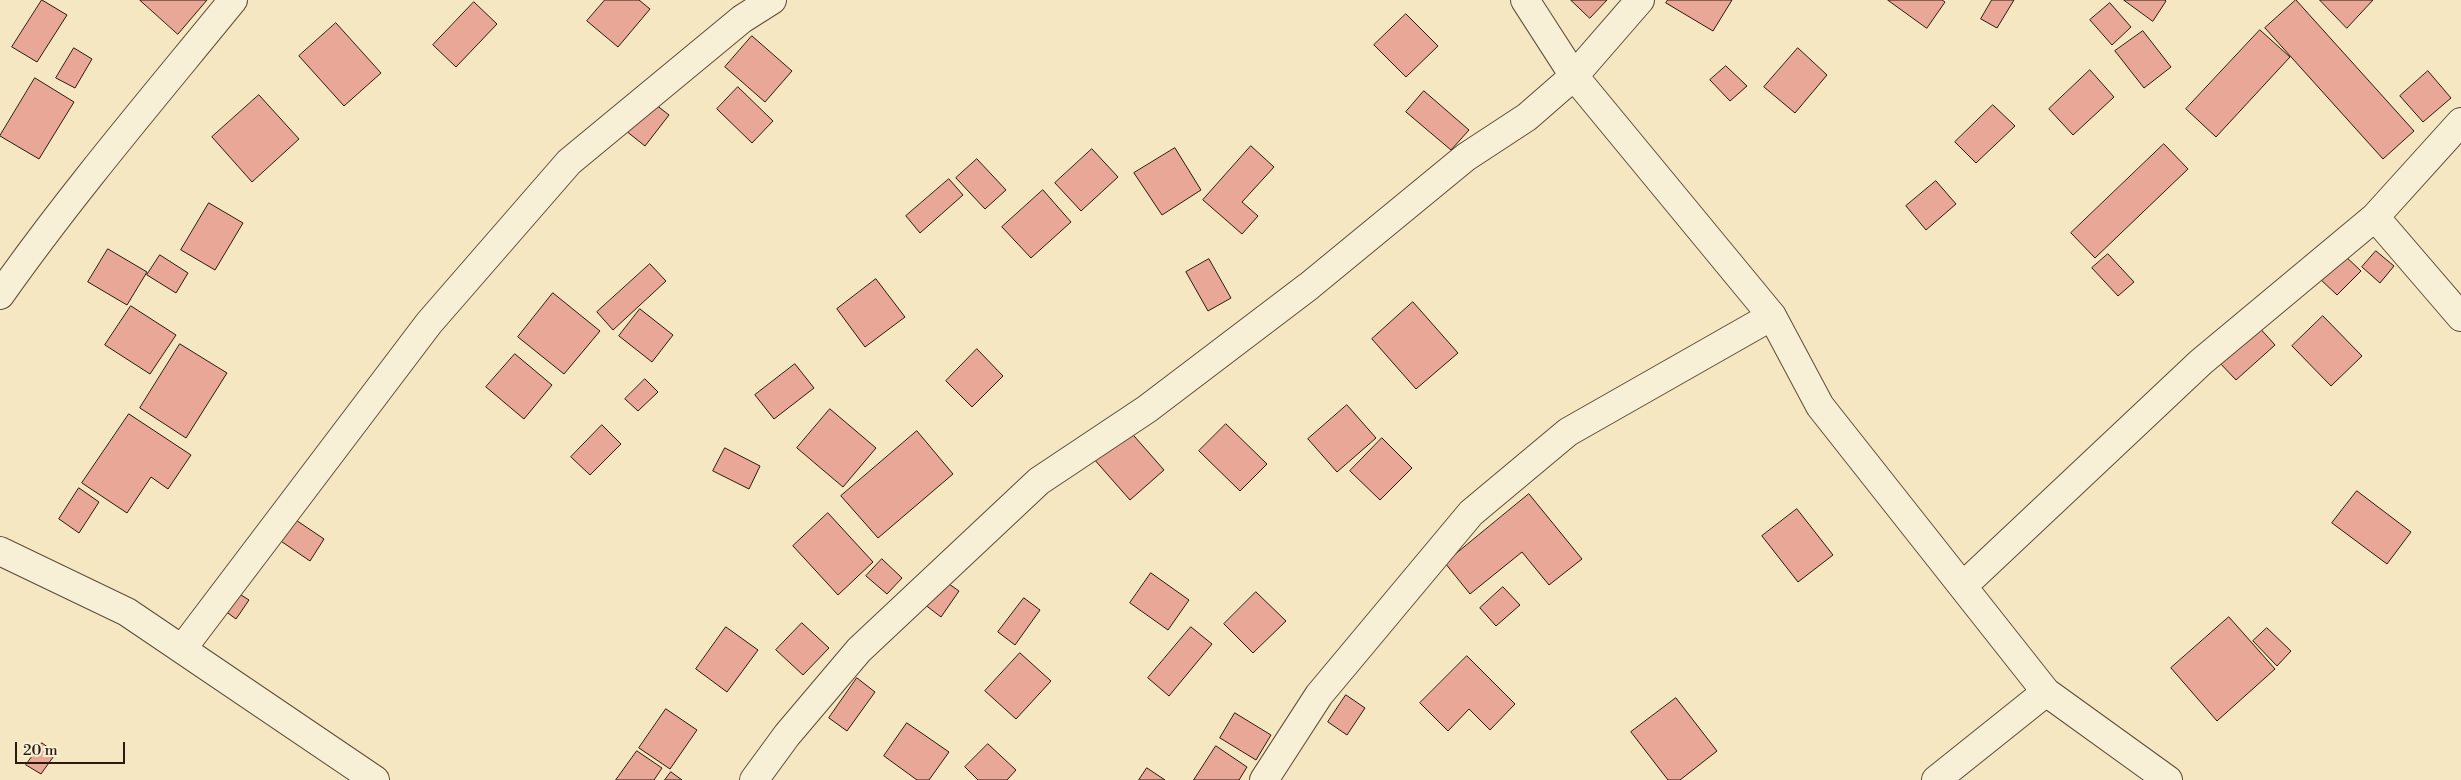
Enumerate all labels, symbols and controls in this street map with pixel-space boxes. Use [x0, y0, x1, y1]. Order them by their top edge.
scale bar [18, 732, 128, 764]
text: 20 m [23, 741, 58, 760]

